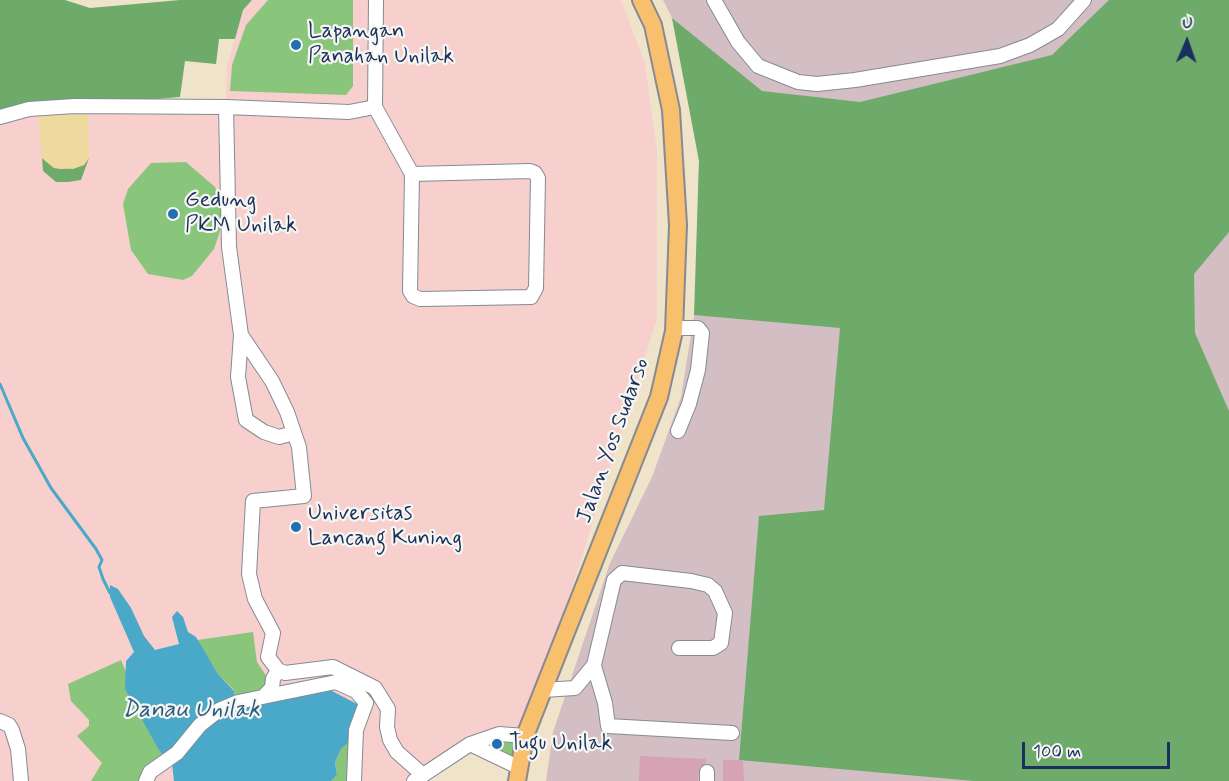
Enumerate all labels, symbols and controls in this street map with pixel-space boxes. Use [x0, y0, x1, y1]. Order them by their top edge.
north arrow [1157, 12, 1217, 72]
text: U [1182, 13, 1193, 34]
place label: Lapangan Panahan Unilak [308, 19, 454, 70]
marker: Lapangan Panahan Unilak [289, 38, 303, 52]
place label: Gedung PKM Unilak [185, 188, 297, 240]
marker: Gedung PKM Unilak [166, 207, 180, 221]
street label: Jalan Yos Sudarso [572, 355, 656, 527]
place label: Universitas Lancang Kuning [308, 501, 462, 552]
marker: Universitas Lancang Kuning [289, 520, 303, 534]
water label: Danau Unilak [122, 697, 260, 725]
scale bar [1025, 730, 1174, 768]
place label: Tugu Unilak [509, 731, 612, 757]
marker: Tugu Unilak [490, 737, 504, 751]
text: 100 m [1033, 740, 1081, 764]

